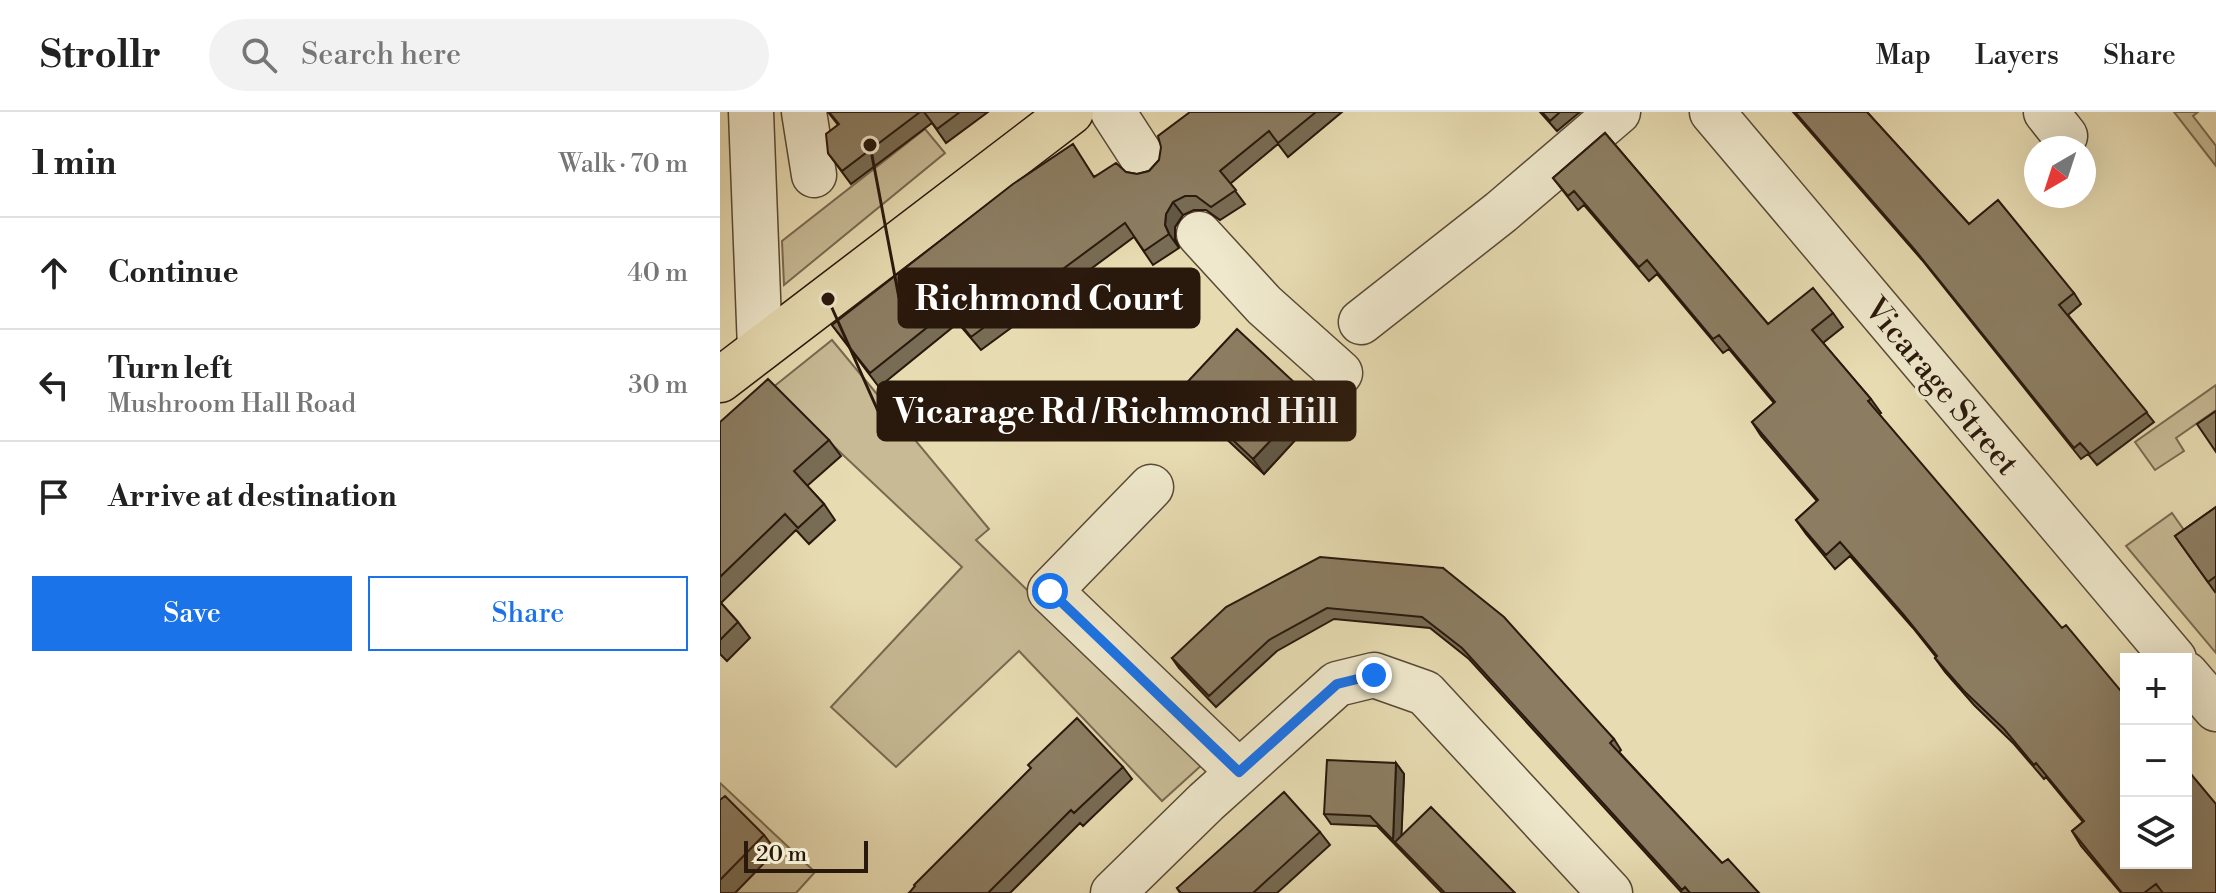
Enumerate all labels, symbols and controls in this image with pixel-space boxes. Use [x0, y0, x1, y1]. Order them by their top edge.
search box [209, 19, 769, 91]
text: Strollr [40, 32, 161, 79]
icon: search [237, 33, 281, 77]
text: Search here [301, 36, 461, 74]
text: Map [1876, 38, 1931, 73]
text: Layers [1975, 38, 2059, 73]
text: Share [2103, 38, 2176, 73]
north arrow [2024, 136, 2096, 208]
text: 1 min [32, 143, 116, 185]
text: Walk · 70 m [559, 148, 688, 180]
icon: ahead [32, 251, 76, 295]
text: Continue [108, 254, 239, 292]
text: 40 m [627, 257, 688, 289]
callout: Richmond Court [899, 269, 1199, 327]
text: Richmond Court [915, 279, 1184, 321]
street label: Vicarage Street [1855, 289, 2027, 484]
text: Turn left [108, 350, 232, 388]
icon: left [32, 363, 76, 407]
text: 30 m [628, 369, 688, 401]
callout: Vicarage Rd / Richmond Hill [878, 382, 1355, 440]
text: Mushroom Hall Road [108, 388, 356, 420]
text: Vicarage Rd / Richmond Hill [892, 392, 1339, 434]
icon: arrive [32, 475, 76, 519]
text: Arrive at destination [108, 478, 397, 516]
route start [1032, 573, 1068, 609]
button: Save [32, 576, 352, 651]
button: Share [368, 576, 688, 651]
map controls [2120, 653, 2192, 869]
button: + [2120, 653, 2192, 725]
route end [1356, 657, 1392, 693]
button: − [2120, 725, 2192, 797]
button: layers [2120, 797, 2192, 869]
scale bar [744, 837, 868, 873]
text: 20 m [756, 841, 807, 868]

